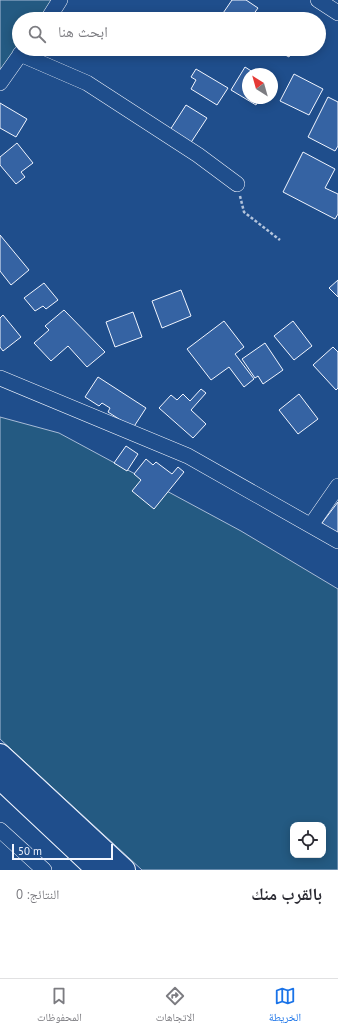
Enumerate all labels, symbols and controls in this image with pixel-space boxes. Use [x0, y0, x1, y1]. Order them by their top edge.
search box [12, 12, 326, 56]
text: ابحث هنا [58, 22, 108, 41]
icon: search [26, 23, 48, 45]
north arrow [242, 68, 278, 104]
map controls [290, 822, 326, 858]
button: locate [290, 822, 326, 858]
scale bar [12, 842, 113, 861]
text: 50 m [18, 844, 42, 858]
text: بالقرب منك [251, 883, 322, 905]
text: النتائج: 0 [16, 886, 59, 903]
tab: المحفوظات [37, 985, 82, 1028]
tab: الاتجاهات [156, 985, 195, 1028]
tab: الخريطة [269, 985, 301, 1028]

